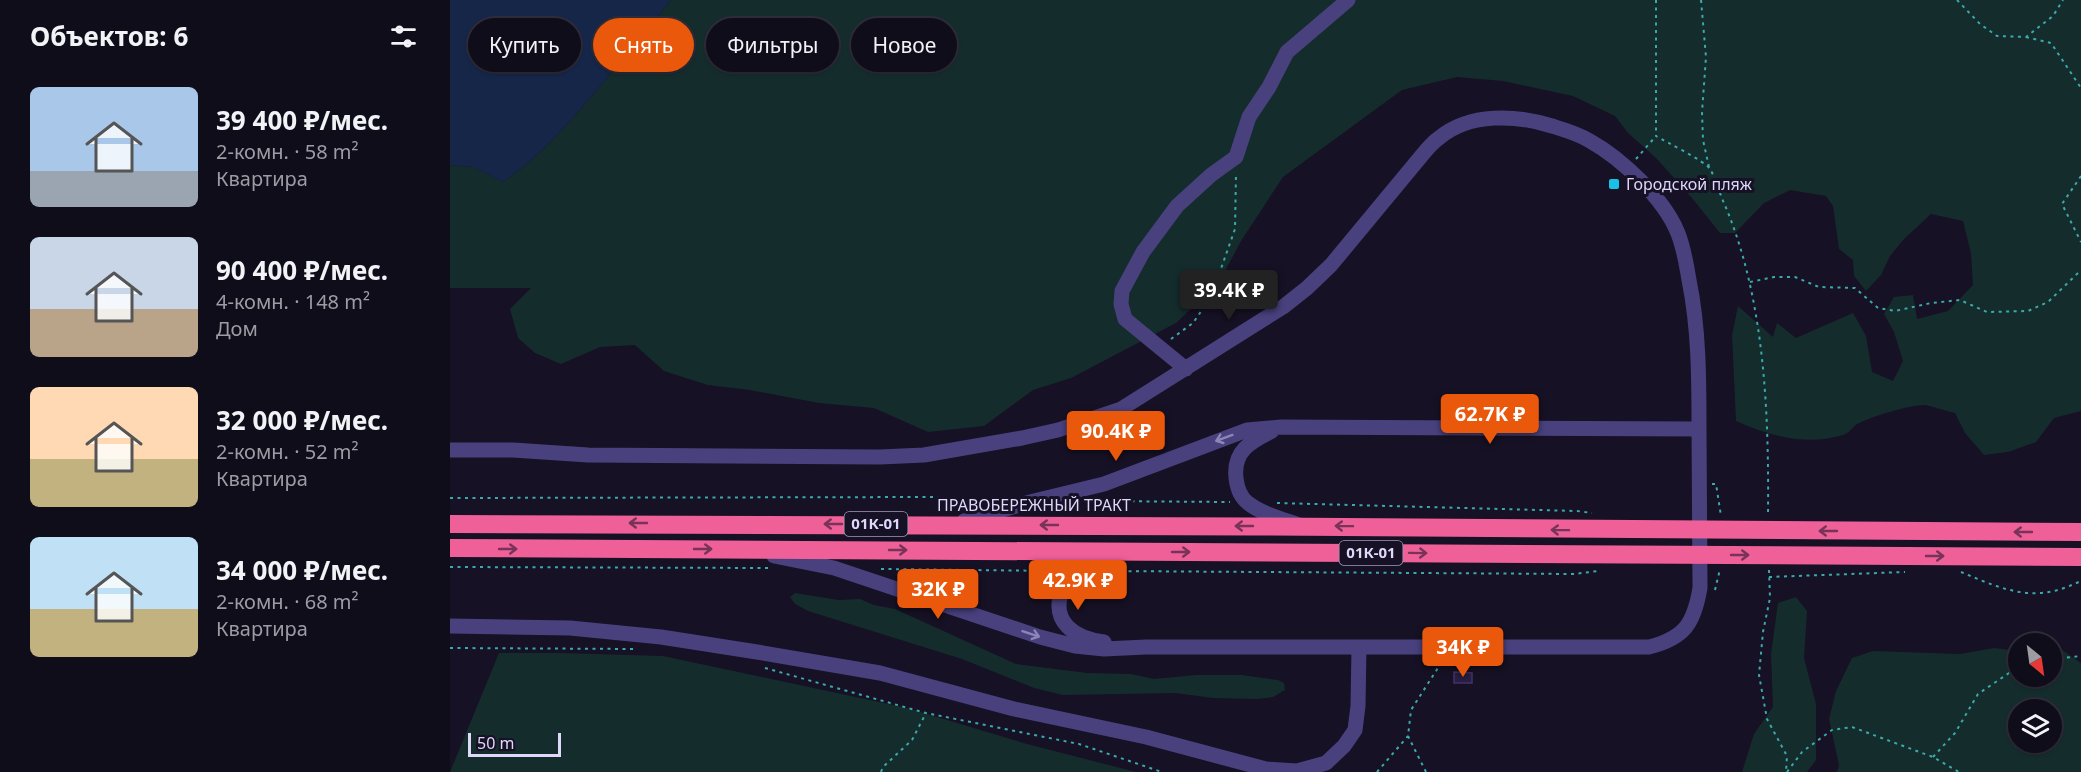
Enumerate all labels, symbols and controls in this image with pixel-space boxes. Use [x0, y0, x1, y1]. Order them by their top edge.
text: Объектов: 6 [30, 18, 188, 54]
chip: Купить [468, 18, 581, 72]
chip: Снять [593, 18, 694, 72]
chip: Фильтры [706, 18, 839, 72]
chip: Новое [851, 18, 957, 72]
icon: filters [387, 20, 420, 53]
text: 39 400 ₽/мес. [216, 102, 388, 138]
icon: home [78, 111, 150, 183]
text: 2-комн. · 58 m² [216, 138, 359, 165]
text: Квартира [216, 165, 308, 192]
place label: Городской пляж [1626, 173, 1753, 195]
marker: Городской пляж [1607, 177, 1621, 191]
text: 90 400 ₽/мес. [216, 252, 388, 288]
icon: home [78, 261, 150, 333]
pin: 39.4K ₽ [1174, 270, 1284, 321]
text: 39.4K ₽ [1194, 276, 1264, 303]
text: 4-комн. · 148 m² [216, 288, 370, 315]
text: Дом [216, 315, 258, 342]
pin: 62.7K ₽ [1435, 394, 1545, 445]
text: 62.7K ₽ [1455, 400, 1525, 427]
text: 32 000 ₽/мес. [216, 402, 388, 438]
icon: home [78, 411, 150, 483]
pin: 90.4K ₽ [1061, 411, 1171, 462]
text: 90.4K ₽ [1081, 417, 1151, 444]
one-way arrow [1215, 434, 1234, 445]
text: 2-комн. · 52 m² [216, 438, 359, 465]
text: Квартира [216, 465, 308, 492]
street label: ПРАВОБЕРЕЖНЫЙ ТРАКТ [937, 494, 1131, 516]
road number: 01К-01 [844, 512, 908, 536]
one-way arrow [628, 517, 648, 529]
one-way arrow [823, 518, 843, 529]
one-way arrow [1039, 519, 1059, 531]
one-way arrow [1234, 520, 1254, 532]
one-way arrow [1334, 521, 1354, 532]
one-way arrow [1550, 524, 1570, 535]
one-way arrow [1818, 525, 1838, 537]
one-way arrow [2013, 526, 2033, 538]
road number: 01К-01 [1340, 541, 1402, 565]
one-way arrow [498, 543, 518, 554]
one-way arrow [693, 543, 713, 555]
one-way arrow [888, 544, 908, 556]
one-way arrow [1171, 546, 1191, 558]
one-way arrow [1408, 547, 1428, 559]
one-way arrow [1729, 550, 1749, 561]
one-way arrow [1924, 550, 1944, 562]
text: 34 000 ₽/мес. [216, 552, 388, 588]
pin: 42.9K ₽ [1023, 560, 1133, 611]
icon: home [78, 561, 150, 633]
text: 42.9K ₽ [1043, 566, 1113, 593]
pin: 32K ₽ [896, 569, 980, 620]
text: 32K ₽ [911, 575, 965, 602]
text: 2-комн. · 68 m² [216, 588, 359, 615]
text: Квартира [216, 615, 308, 642]
pin: 34K ₽ [1421, 627, 1505, 678]
one-way arrow [1021, 629, 1040, 640]
text: 34K ₽ [1436, 633, 1490, 660]
north arrow [2008, 633, 2062, 687]
map controls [2008, 633, 2062, 753]
button: layers [2008, 699, 2062, 753]
scale bar [468, 730, 561, 758]
text: 50 m [477, 732, 514, 754]

